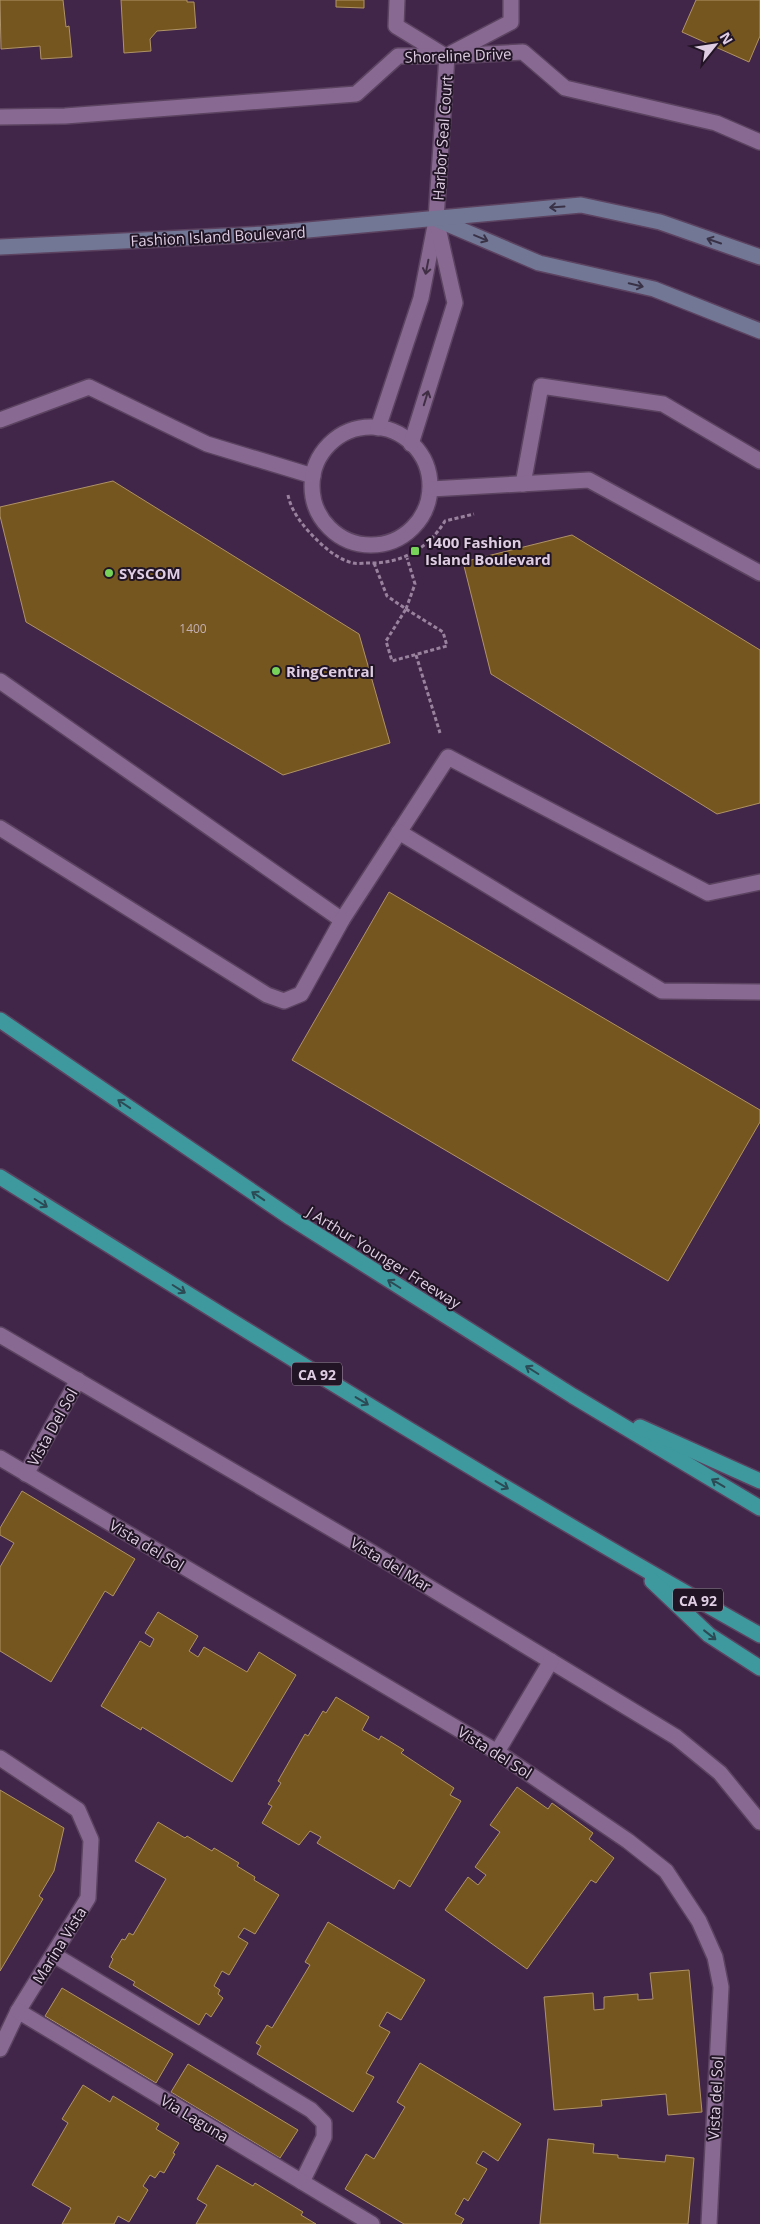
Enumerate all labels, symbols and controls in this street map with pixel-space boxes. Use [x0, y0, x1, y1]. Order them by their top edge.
north arrow [690, 20, 740, 70]
text: N [716, 29, 738, 48]
street label: Shoreline Drive [404, 43, 512, 67]
street label: Harbor Seal Court [428, 75, 456, 201]
one-way arrow [549, 202, 565, 211]
street label: Fashion Island Boulevard [130, 221, 306, 251]
one-way arrow [473, 234, 488, 244]
one-way arrow [707, 236, 722, 245]
one-way arrow [422, 259, 432, 275]
one-way arrow [628, 281, 644, 290]
one-way arrow [421, 390, 431, 406]
place label: 1400 Fashion Island Boulevard [425, 532, 551, 569]
marker: 1400 Fashion Island Boulevard [409, 545, 421, 557]
place label: SYSCOM [119, 563, 181, 583]
marker: SYSCOM [103, 567, 115, 579]
house number: 1400 [179, 620, 207, 637]
place label: RingCentral [286, 661, 374, 681]
marker: RingCentral [270, 665, 282, 677]
one-way arrow [117, 1099, 131, 1109]
one-way arrow [251, 1190, 265, 1201]
one-way arrow [34, 1198, 48, 1208]
street label: J Arthur Younger Freeway [302, 1200, 465, 1313]
one-way arrow [388, 1278, 402, 1288]
one-way arrow [172, 1284, 186, 1294]
road number: CA 92 [292, 1362, 342, 1386]
one-way arrow [525, 1365, 539, 1375]
street label: Vista Del Sol [23, 1385, 81, 1469]
one-way arrow [355, 1397, 369, 1407]
one-way arrow [712, 1477, 726, 1487]
one-way arrow [494, 1480, 508, 1490]
street label: Vista del Sol [106, 1515, 188, 1575]
street label: Vista del Mar [347, 1532, 435, 1596]
road number: CA 92 [673, 1588, 723, 1612]
one-way arrow [704, 1629, 717, 1640]
street label: Vista del Sol [454, 1721, 536, 1783]
street label: Marina Vista [28, 1903, 90, 1987]
street label: Vista del Sol [703, 2056, 727, 2140]
street label: Via Laguna [157, 2090, 233, 2146]

